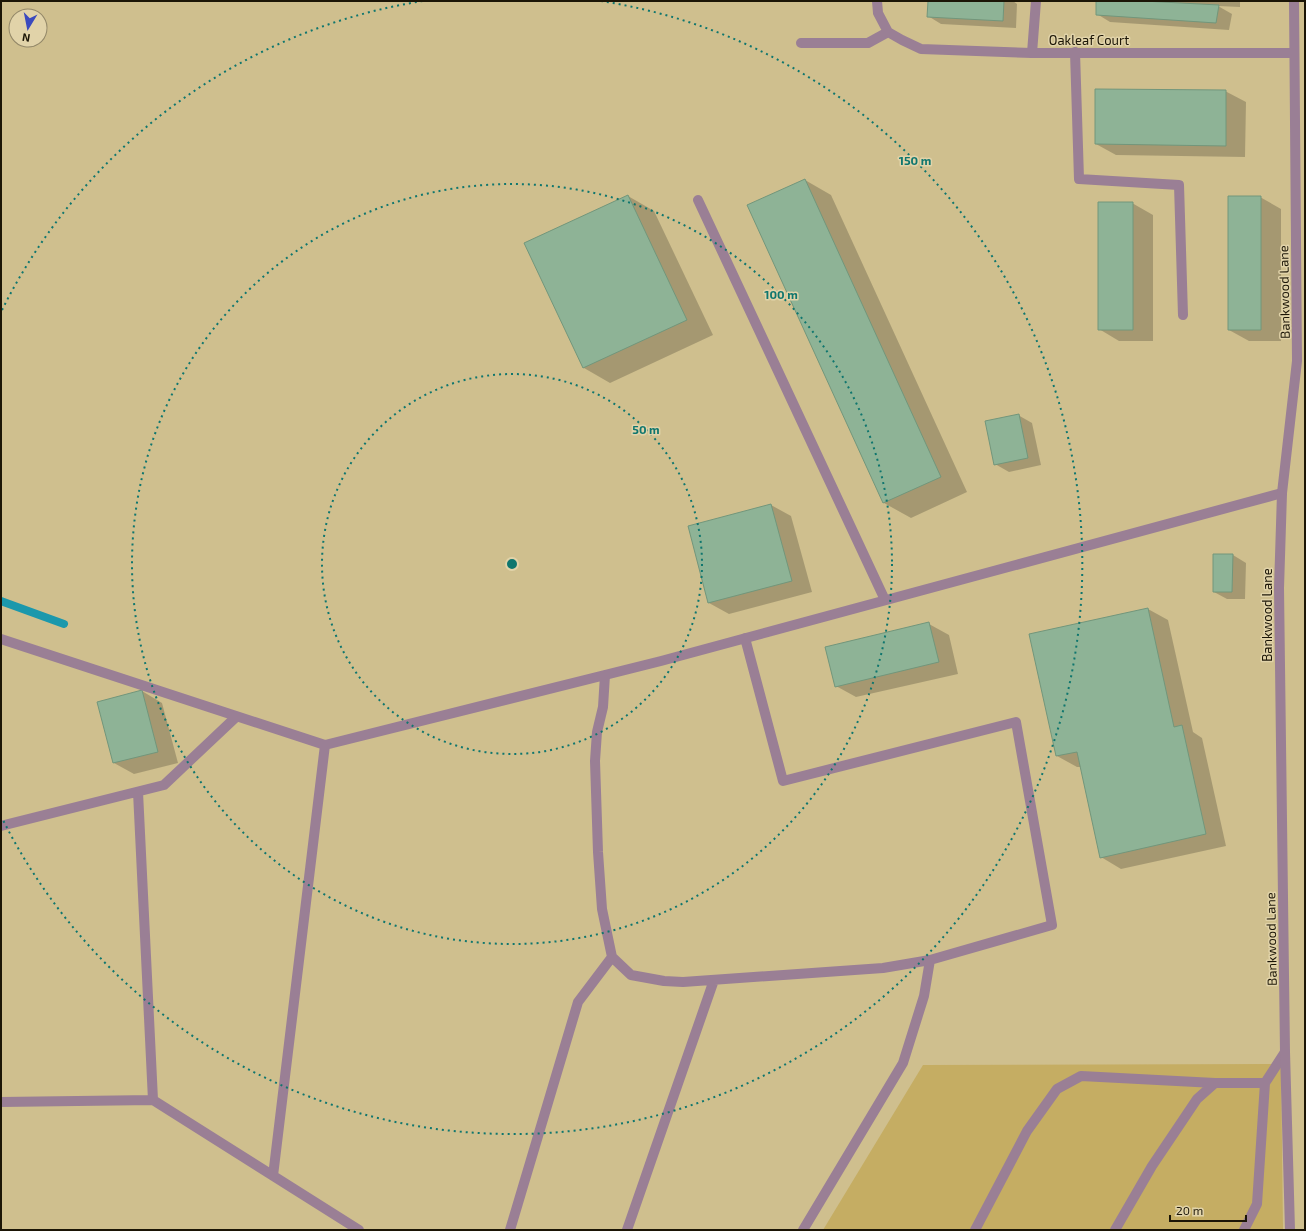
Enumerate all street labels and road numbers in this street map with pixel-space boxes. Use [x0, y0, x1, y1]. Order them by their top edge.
street label: Oakleaf Court [1049, 32, 1129, 48]
street label: Bankwood Lane [1275, 245, 1293, 339]
street label: Bankwood Lane [1259, 568, 1275, 662]
street label: Bankwood Lane [1262, 892, 1280, 986]

